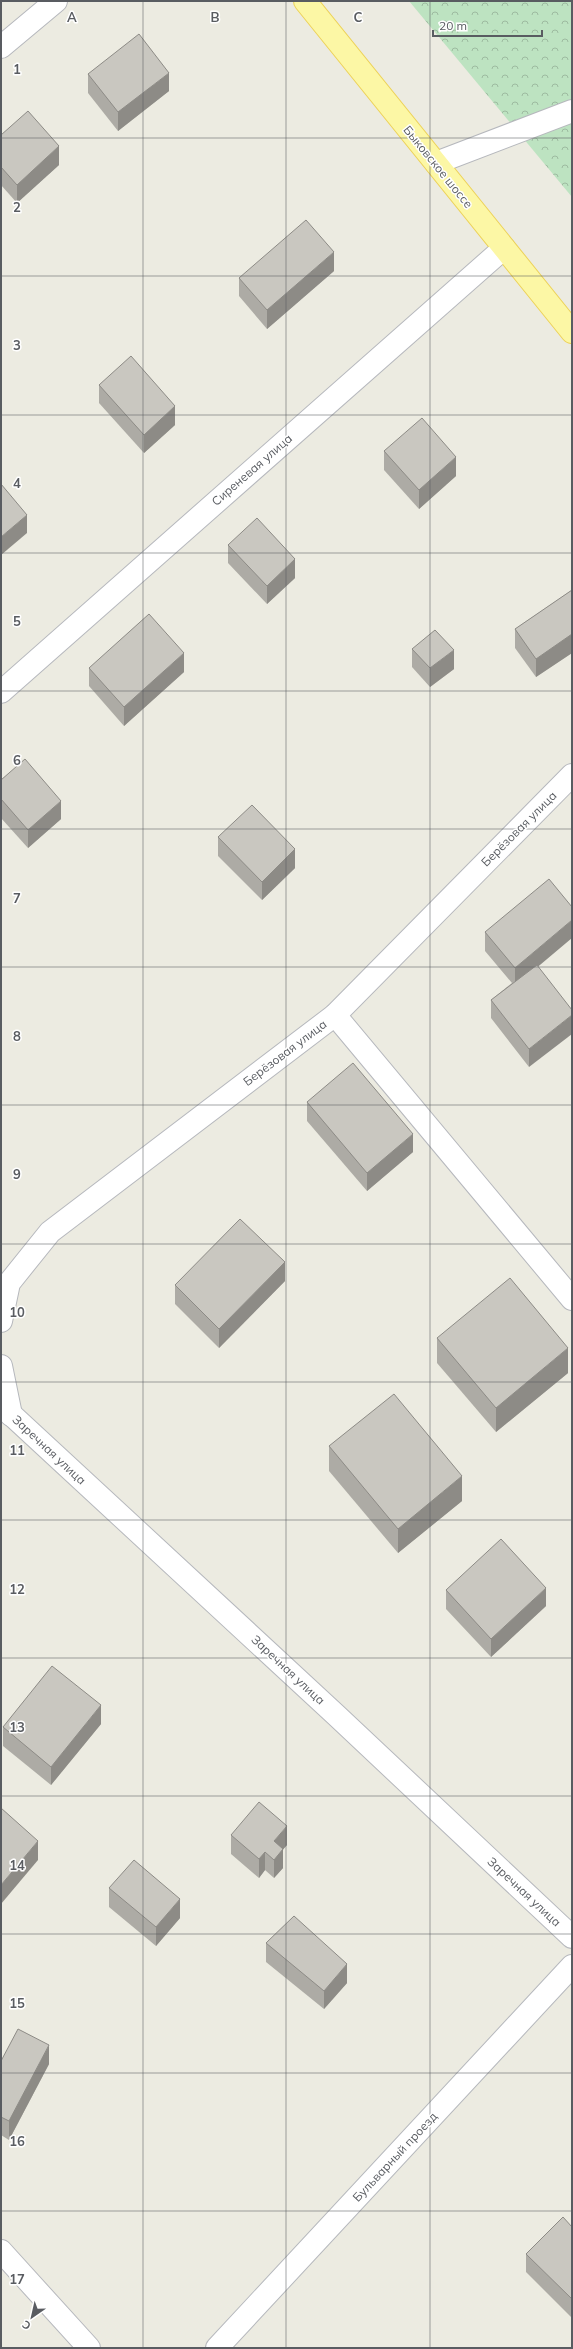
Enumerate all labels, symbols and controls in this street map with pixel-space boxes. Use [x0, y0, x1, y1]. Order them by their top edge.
text: A [67, 9, 77, 25]
text: B [211, 9, 220, 25]
text: C [354, 9, 363, 25]
scale bar [433, 12, 542, 38]
text: 20 m [439, 18, 467, 33]
text: 1 [13, 61, 21, 77]
street label: Быковское шоссе [400, 122, 477, 211]
text: 2 [13, 199, 21, 215]
text: 3 [13, 337, 21, 353]
street label: Сиреневая улица [208, 431, 295, 509]
text: 4 [13, 475, 21, 491]
text: 5 [13, 613, 21, 629]
text: 6 [13, 752, 21, 768]
street label: Берёзовая улица [478, 788, 559, 869]
text: 7 [13, 890, 21, 906]
street label: Берёзовая улица [240, 1016, 329, 1089]
text: 8 [13, 1028, 21, 1044]
text: 9 [13, 1166, 21, 1182]
text: 10 [9, 1304, 25, 1320]
street label: Заречная улица [9, 1412, 89, 1488]
text: 11 [9, 1442, 25, 1458]
text: 12 [9, 1581, 25, 1597]
street label: Заречная улица [248, 1632, 328, 1708]
text: 13 [9, 1719, 25, 1735]
street label: Заречная улица [484, 1854, 564, 1930]
text: 14 [9, 1857, 25, 1873]
text: 15 [9, 1995, 25, 2011]
street label: Бульварный проезд [349, 2109, 440, 2205]
text: 16 [9, 2133, 25, 2149]
text: 17 [9, 2271, 25, 2287]
north arrow [12, 2297, 52, 2337]
text: С [19, 2317, 33, 2333]

